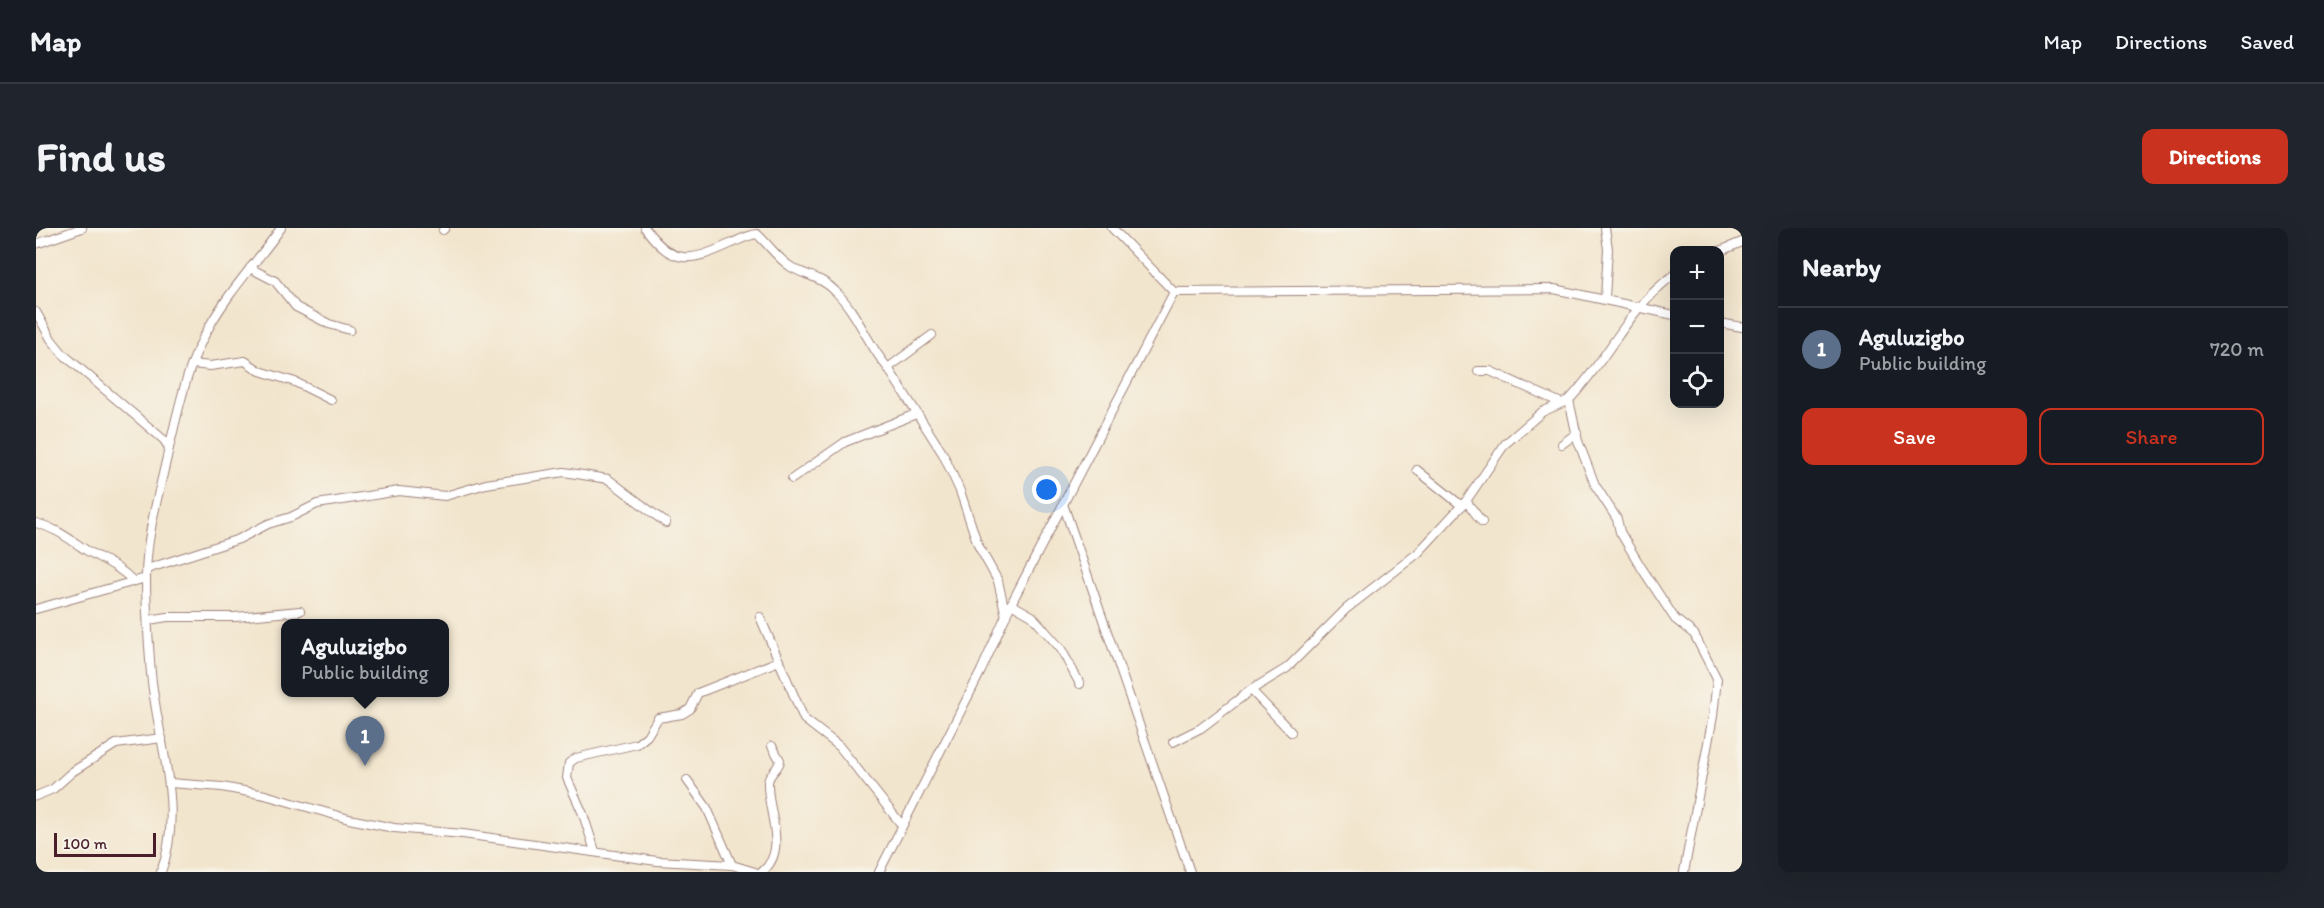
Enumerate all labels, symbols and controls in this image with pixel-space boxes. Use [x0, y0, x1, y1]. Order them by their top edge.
text: Map [30, 24, 81, 58]
text: Map [2044, 29, 2082, 54]
text: Directions [2115, 29, 2207, 54]
text: Saved [2240, 29, 2294, 54]
button: Directions [2142, 129, 2288, 184]
text: Find us [36, 131, 166, 182]
map controls [1670, 246, 1724, 408]
button: + [1670, 246, 1724, 300]
text: Nearby [1802, 251, 1881, 283]
button: − [1670, 300, 1724, 354]
text: Aguluzigbo [1859, 324, 1965, 351]
text: 1 [1817, 337, 1826, 361]
text: 720 m [2210, 337, 2264, 361]
text: Public building [1859, 351, 1986, 375]
button: locate [1670, 354, 1724, 408]
button: Save [1802, 408, 2027, 465]
button: Share [2039, 408, 2264, 465]
your location [1032, 475, 1061, 504]
popup [281, 619, 449, 697]
text: Aguluzigbo [301, 633, 407, 660]
text: Public building [301, 660, 429, 684]
pin: 1 [346, 716, 384, 766]
scale bar [54, 830, 156, 858]
text: 100 m [63, 834, 107, 853]

